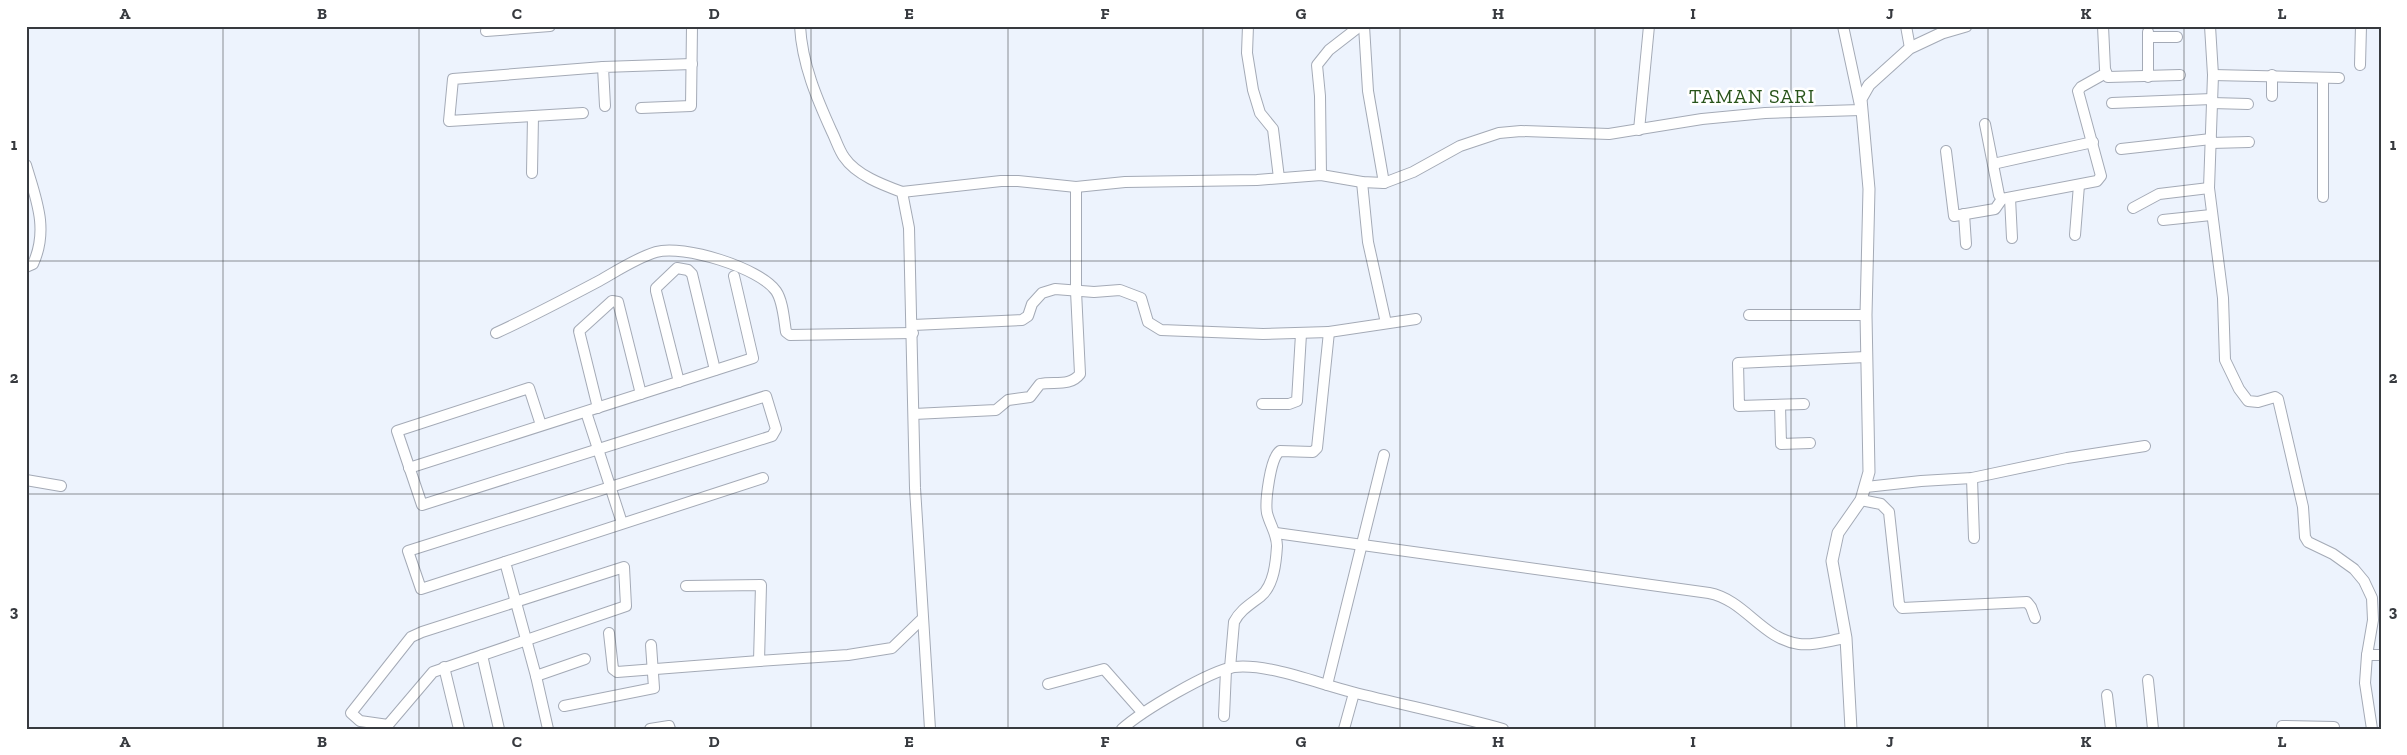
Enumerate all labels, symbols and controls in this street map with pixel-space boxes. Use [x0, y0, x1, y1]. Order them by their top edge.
text: A [120, 4, 131, 23]
text: B [317, 4, 327, 23]
text: C [512, 4, 522, 23]
text: D [708, 4, 720, 23]
text: E [904, 4, 914, 23]
text: F [1100, 4, 1110, 23]
text: G [1296, 4, 1307, 23]
text: H [1492, 4, 1504, 23]
text: I [1690, 4, 1696, 23]
text: J [1886, 4, 1894, 23]
text: K [2081, 4, 2092, 23]
text: L [2278, 4, 2287, 23]
district label: TAMAN SARI [1689, 84, 1815, 108]
text: 1 [11, 135, 18, 154]
text: 1 [2390, 135, 2397, 154]
text: 2 [10, 368, 19, 387]
text: 2 [2389, 368, 2398, 387]
text: 3 [10, 602, 19, 621]
text: 3 [2389, 602, 2398, 621]
text: A [120, 732, 131, 751]
text: B [317, 732, 327, 751]
text: C [512, 732, 522, 751]
text: D [708, 732, 720, 751]
text: E [904, 732, 914, 751]
text: F [1100, 732, 1110, 751]
text: G [1296, 732, 1307, 751]
text: H [1492, 732, 1504, 751]
text: I [1690, 732, 1696, 751]
text: J [1886, 732, 1894, 751]
text: K [2081, 732, 2092, 751]
text: L [2278, 732, 2287, 751]

